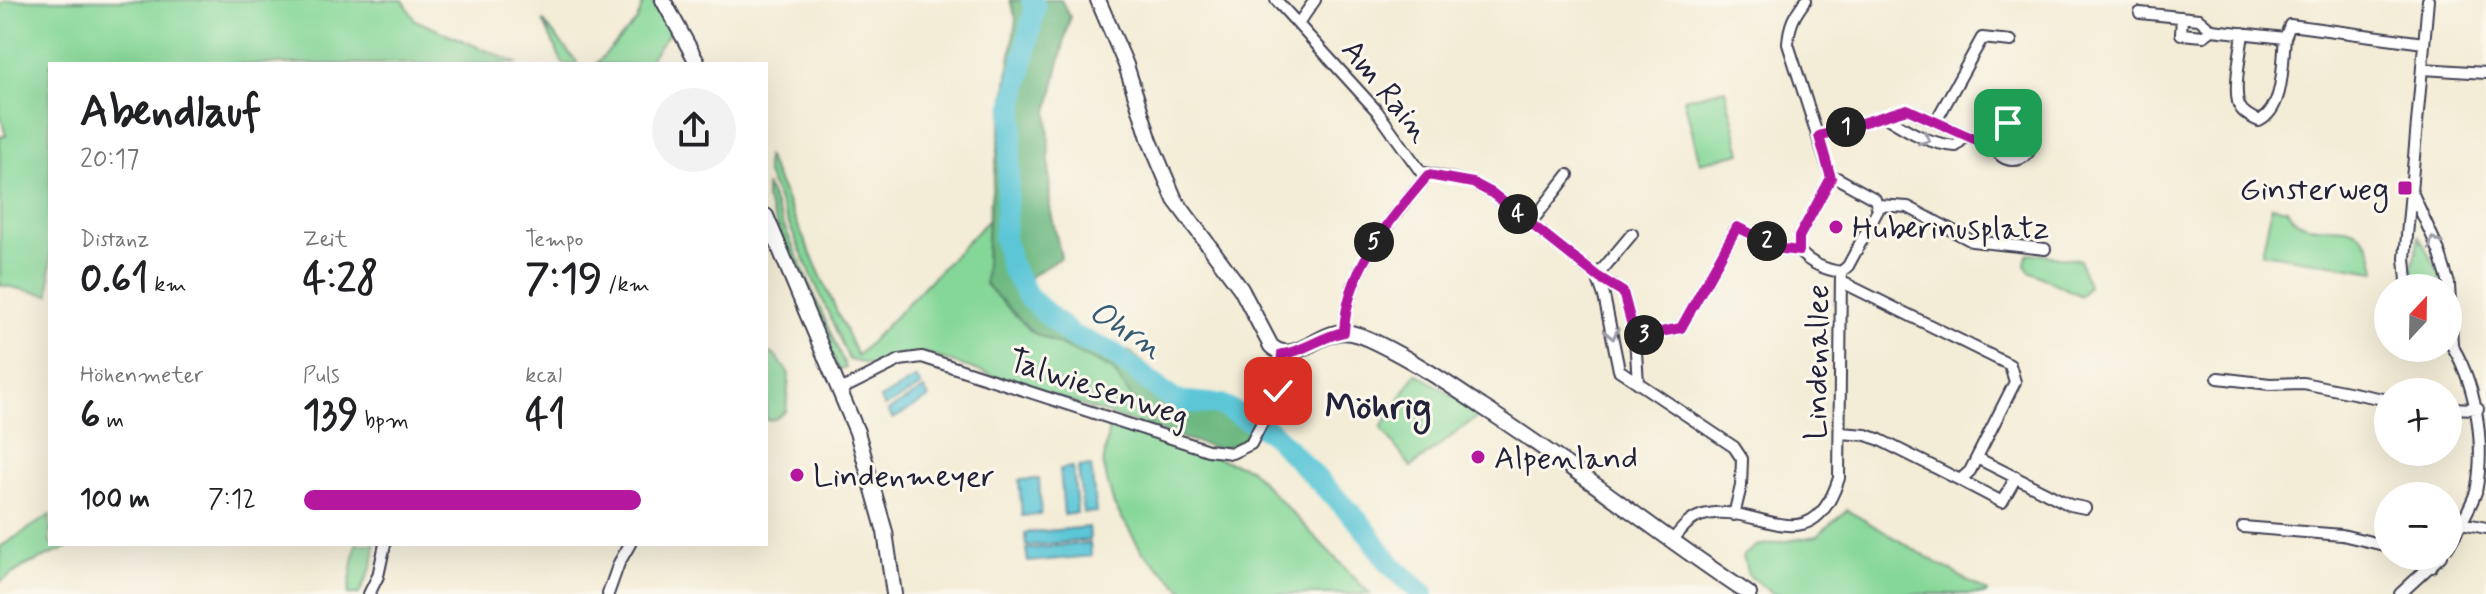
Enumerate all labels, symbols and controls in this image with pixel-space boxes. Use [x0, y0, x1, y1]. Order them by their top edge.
street label: Am Rain [1331, 31, 1440, 152]
text: Abendlauf [80, 84, 261, 142]
button: share [652, 88, 736, 172]
pin [1974, 89, 2042, 157]
icon: arrive [1986, 101, 2030, 145]
pin: 1 [1826, 107, 1866, 147]
text: 1 [1841, 113, 1851, 141]
one-way arrow [1917, 129, 1931, 145]
text: 20:17 [80, 143, 139, 177]
place label: Ginsterweg [2240, 169, 2389, 213]
marker: Ginsterweg [2396, 179, 2414, 197]
pin: 4 [1498, 194, 1538, 234]
text: 4 [1512, 200, 1524, 228]
place label: Huberinusplatz [1852, 208, 2049, 250]
marker: Huberinusplatz [1827, 218, 1845, 236]
pin: 2 [1747, 221, 1787, 261]
pin: 5 [1354, 222, 1394, 262]
text: Distanz [80, 226, 149, 254]
text: Zeit [303, 226, 347, 254]
text: Tempo [525, 226, 584, 254]
text: 2 [1762, 227, 1772, 255]
text: 5 [1367, 228, 1381, 256]
one-way arrow [2428, 236, 2444, 250]
text: 0.61 [80, 254, 148, 306]
text: 4:28 [303, 254, 378, 306]
text: 7:19 [525, 254, 602, 306]
text: km [148, 271, 186, 299]
text: /km [602, 271, 650, 299]
north arrow [2374, 274, 2462, 362]
map controls [2374, 274, 2462, 570]
street label: Lindenallee [1796, 284, 1840, 440]
water label: Ohrn [1080, 290, 1172, 370]
pin: 3 [1624, 315, 1664, 355]
text: 3 [1639, 321, 1649, 349]
one-way arrow [1602, 327, 1619, 340]
street label: Talwiesenweg [1003, 340, 1194, 438]
pin [1244, 357, 1312, 425]
text: Höhenmeter [80, 362, 203, 390]
text: Puls [303, 362, 340, 390]
text: kcal [525, 362, 562, 390]
icon: check [1256, 369, 1300, 413]
button: + [2374, 378, 2462, 466]
district label: Möhrig [1325, 385, 1431, 435]
text: 6 [80, 390, 100, 442]
text: 139 [303, 390, 359, 442]
text: 41 [525, 390, 566, 442]
text: m [100, 407, 124, 435]
text: bpm [359, 407, 409, 435]
place label: Alpenland [1494, 438, 1638, 480]
marker: Alpenland [1469, 448, 1487, 466]
place label: Lindenmeyer [813, 456, 995, 498]
marker: Lindenmeyer [788, 466, 806, 484]
button: − [2374, 482, 2462, 570]
text: 100 m [80, 483, 150, 517]
text: 7:12 [208, 483, 256, 517]

